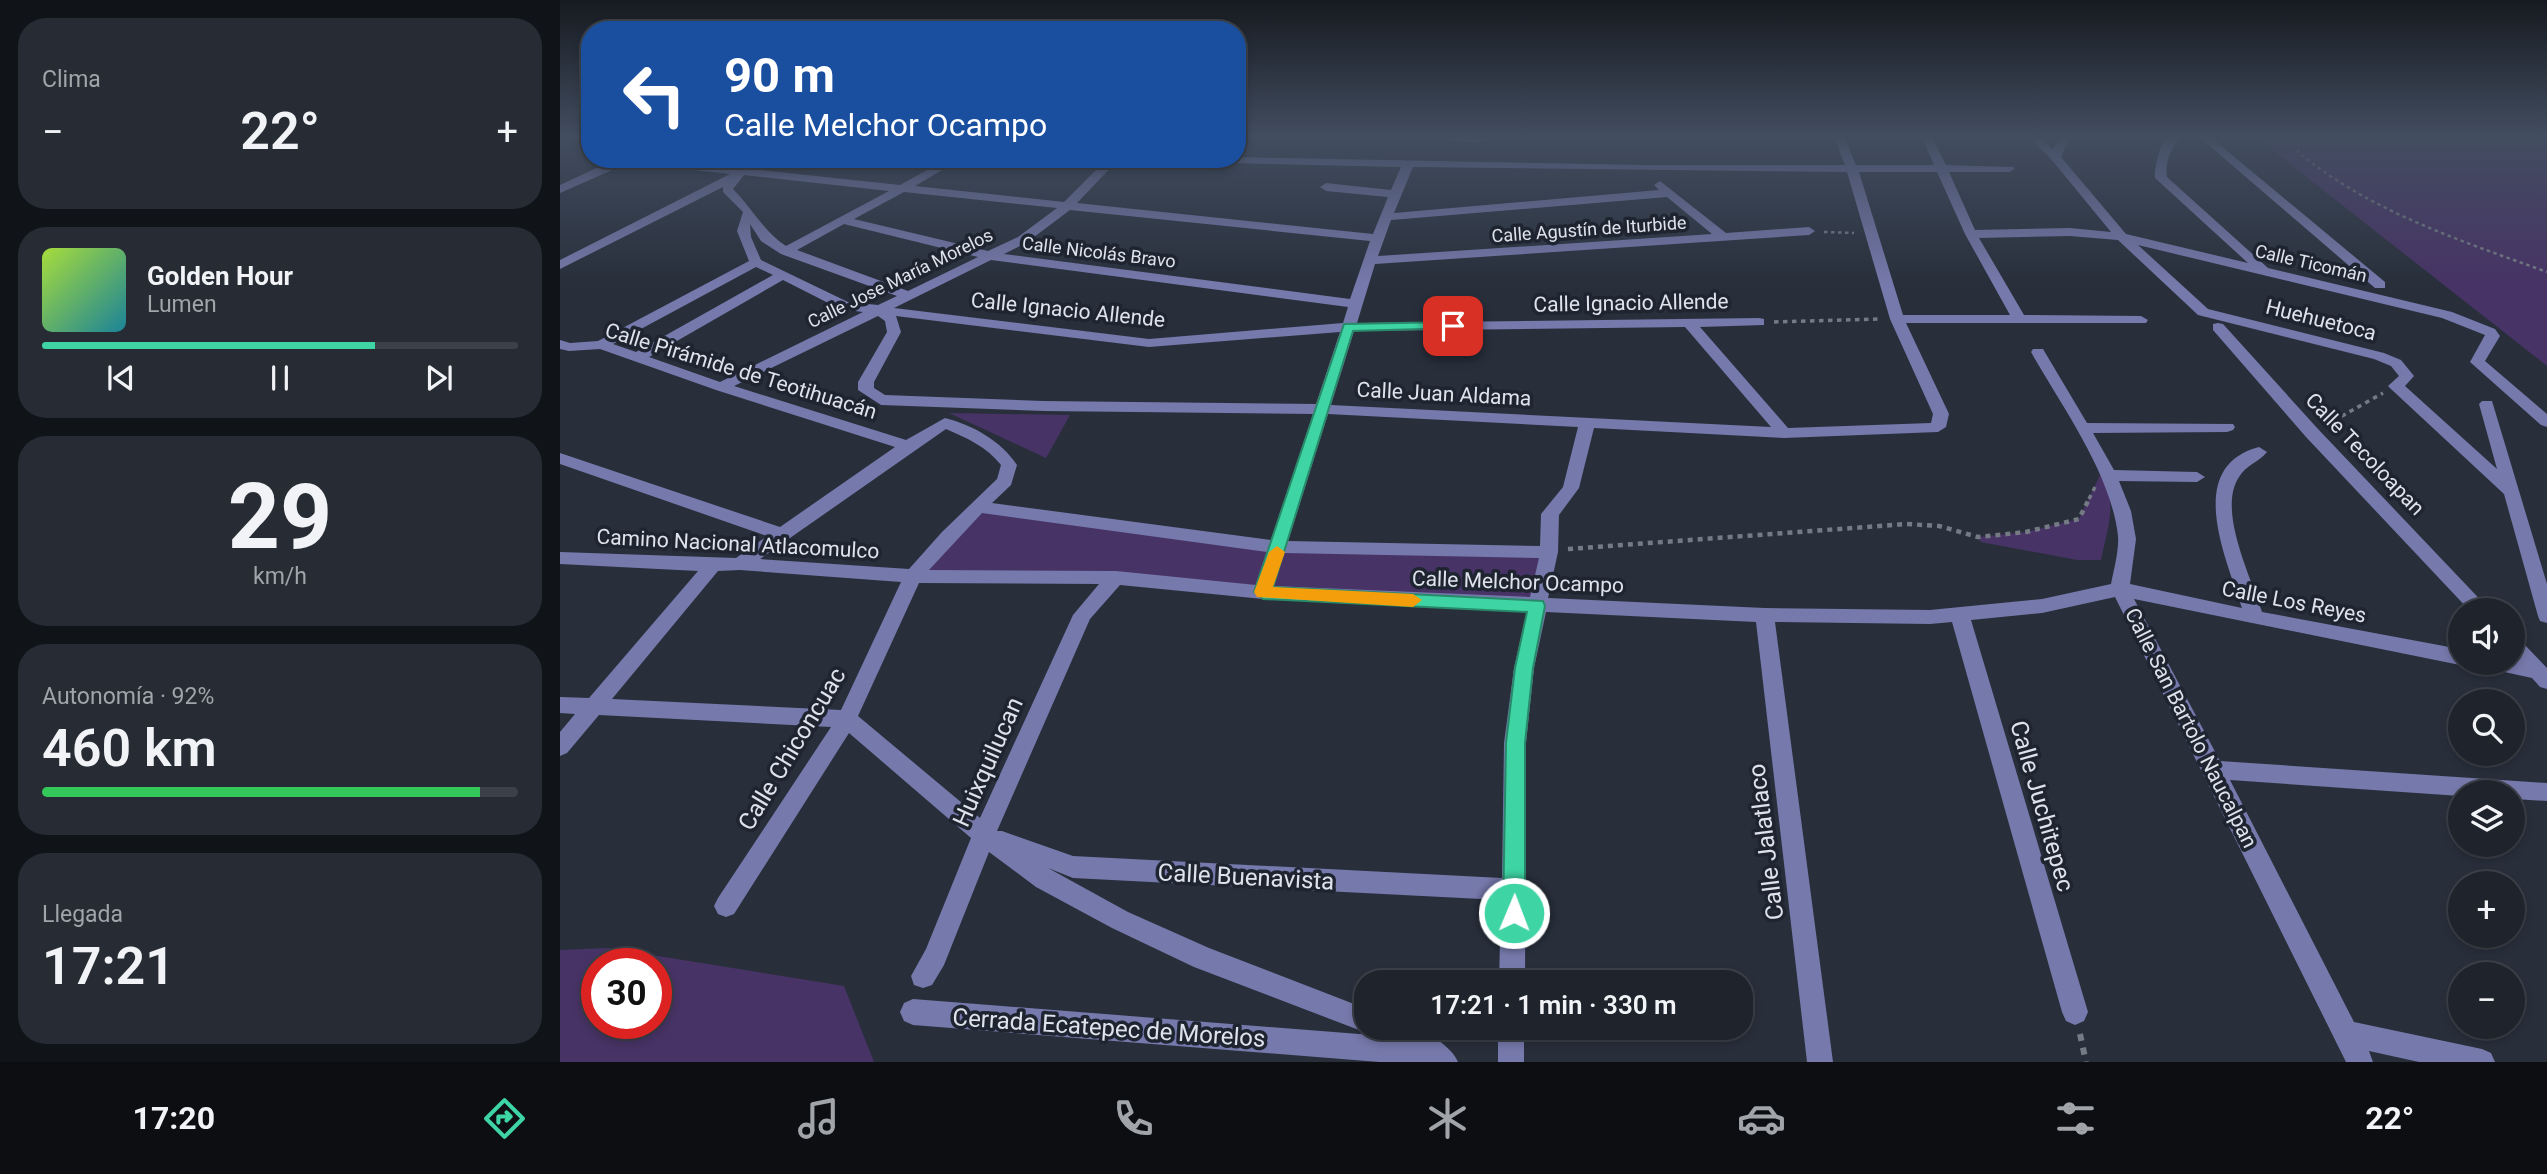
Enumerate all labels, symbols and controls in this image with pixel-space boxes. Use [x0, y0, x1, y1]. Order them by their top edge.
text: 90 m [724, 47, 835, 104]
icon: left [609, 49, 700, 140]
text: Clima [42, 66, 101, 93]
text: 22° [240, 101, 320, 162]
text: Calle Melchor Ocampo [724, 106, 1047, 144]
text: − [42, 110, 64, 154]
text: + [496, 110, 518, 154]
street label: Calle Agustín de Iturbide [1491, 212, 1687, 246]
street label: Calle Jose María Morelos [804, 224, 996, 332]
street label: Calle Nicolás Bravo [1021, 232, 1177, 272]
street label: Calle Ticomán [2253, 240, 2369, 286]
text: Golden Hour [147, 261, 293, 291]
street label: Calle Ignacio Allende [970, 288, 1166, 332]
street label: Calle Ignacio Allende [1533, 289, 1729, 317]
text: Lumen [147, 291, 217, 318]
street label: Huehuetoca [2263, 295, 2379, 345]
pin [1423, 296, 1483, 356]
icon: arrive [1434, 307, 1472, 345]
street label: Calle Pirámide de Teotihuacán [602, 318, 880, 424]
icon: previous [102, 359, 140, 397]
icon: pause [261, 359, 299, 397]
icon: next [420, 359, 458, 397]
street label: Calle Juan Aldama [1356, 377, 1532, 411]
street label: Calle Tecoloapan [2301, 388, 2429, 520]
text: 29 [228, 464, 332, 570]
street label: Camino Nacional Atlacomulco [596, 525, 880, 563]
text: km/h [253, 563, 307, 590]
street label: Calle Melchor Ocampo [1412, 566, 1624, 598]
street label: Calle Los Reyes [2220, 576, 2368, 628]
map controls [2448, 598, 2525, 1039]
button: sound [2448, 598, 2525, 675]
street label: Calle San Bartolo Naucalpan [2120, 604, 2262, 852]
street label: Calle Chiconcuac [732, 663, 852, 835]
text: Autonomía · 92% [42, 683, 214, 710]
button: search [2448, 689, 2525, 766]
street label: Huixquilucan [947, 693, 1029, 831]
street label: Calle Juchitepec [2004, 717, 2080, 895]
text: 460 km [42, 718, 217, 779]
street label: Calle Jalatlaco [1743, 762, 1789, 922]
button: layers [2448, 780, 2525, 857]
street label: Calle Buenavista [1157, 858, 1335, 896]
button: + [2448, 871, 2525, 948]
position arrow [1477, 876, 1551, 950]
text: Llegada [42, 901, 123, 928]
text: 17:21 [42, 936, 175, 997]
speed limit sign: 30 [581, 948, 672, 1039]
button: − [2448, 962, 2525, 1039]
text: 17:21 · 1 min · 330 m [1430, 990, 1677, 1020]
street label: Cerrada Ecatepec de Morelos [952, 1003, 1266, 1053]
icon: directions [480, 1094, 529, 1143]
icon: music [794, 1094, 843, 1143]
icon: phone [1109, 1094, 1158, 1143]
icon: climate [1423, 1094, 1472, 1143]
icon: car [1737, 1094, 1786, 1143]
icon: filters [2051, 1094, 2100, 1143]
text: 17:20 [133, 1099, 215, 1137]
text: 22° [2365, 1099, 2414, 1137]

